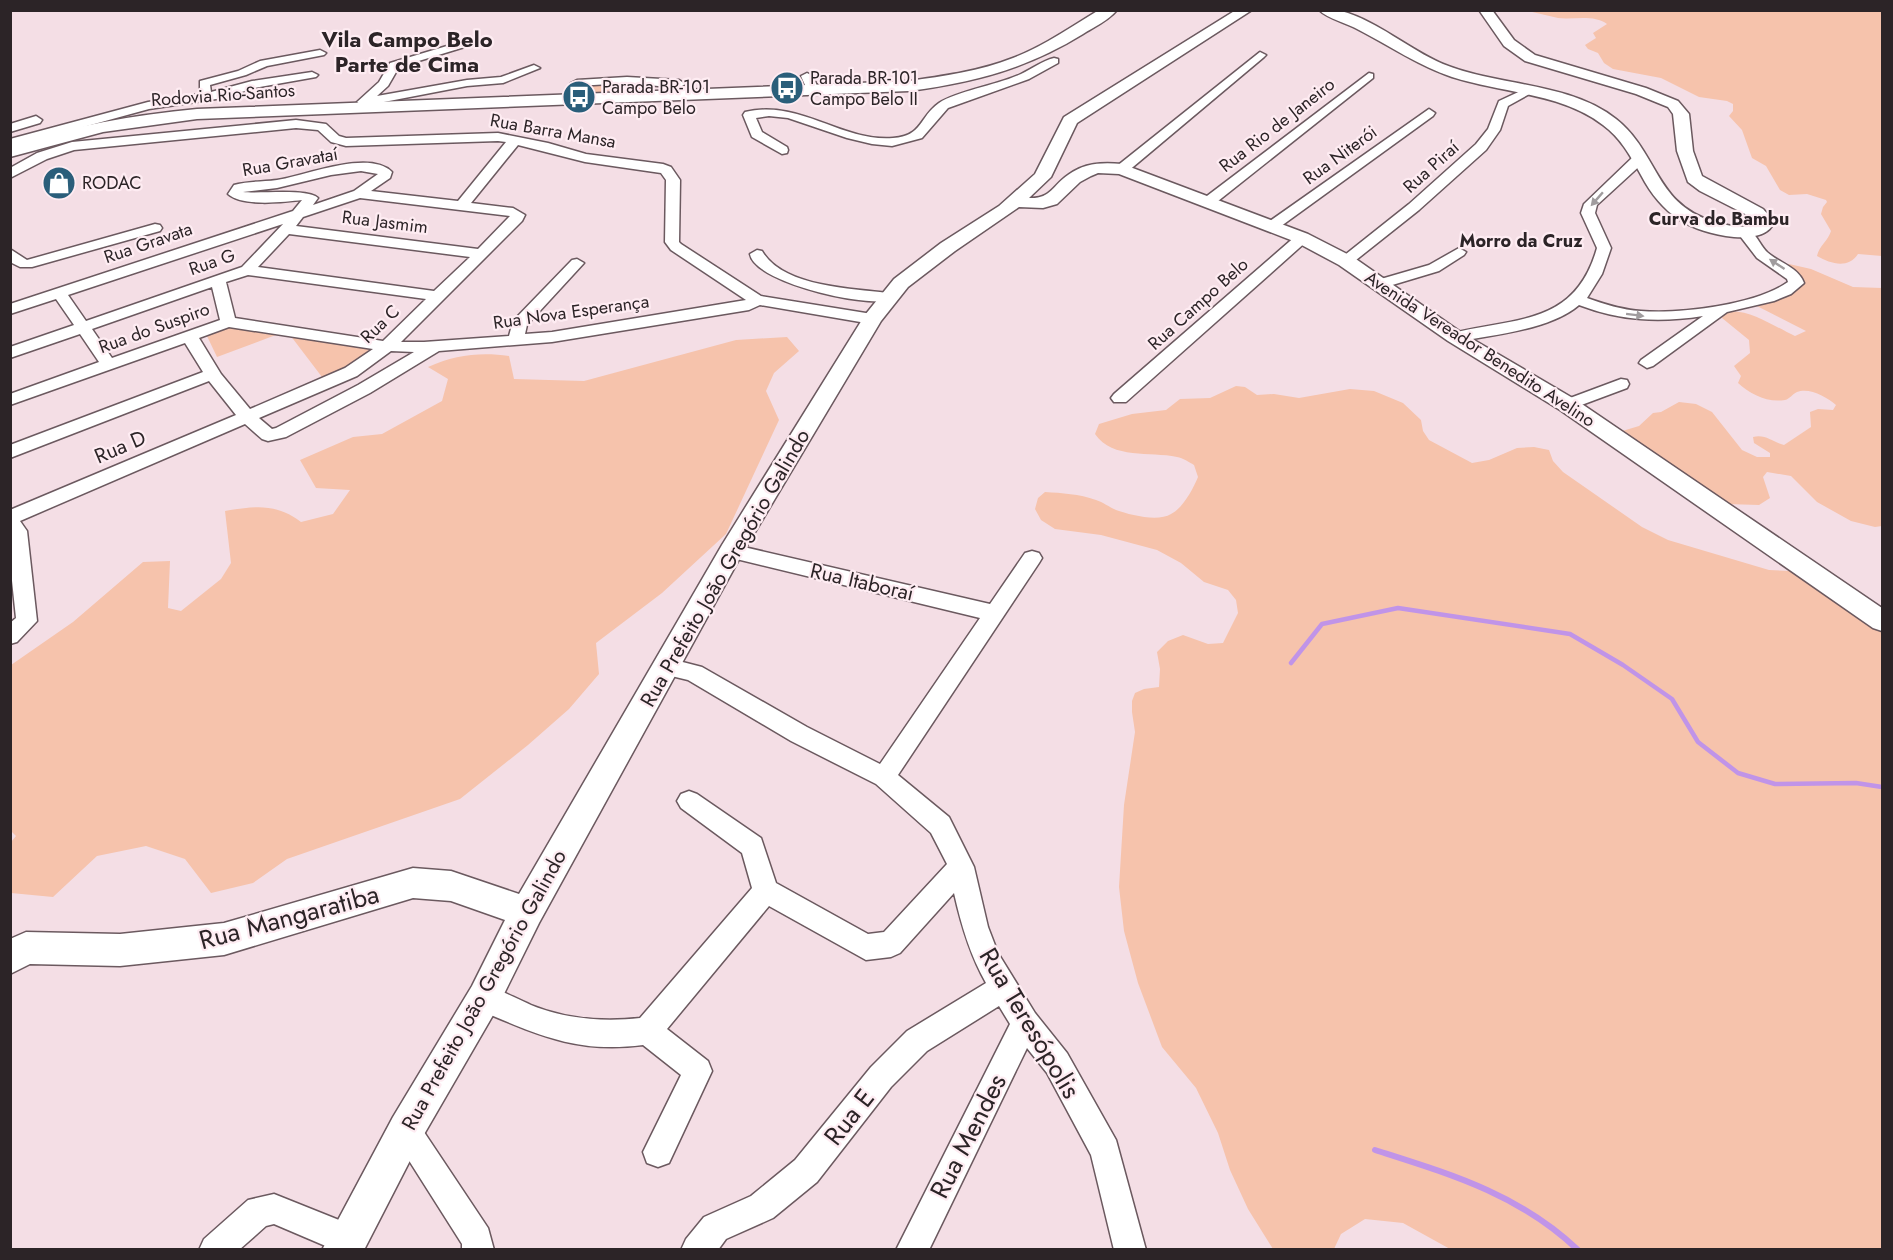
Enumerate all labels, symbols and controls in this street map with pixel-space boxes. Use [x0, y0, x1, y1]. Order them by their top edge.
district label: Vila Campo Belo Parte de Cima [320, 23, 493, 80]
place label: Parada BR-101 Campo Belo II [810, 65, 918, 112]
bus stop icon: Parada BR-101 Campo Belo II [769, 70, 805, 106]
street label: Rua Rio de Janeiro [1214, 71, 1341, 179]
place label: Parada BR-101 Campo Belo [602, 74, 710, 121]
street label: Rodovia Rio-Santos [150, 77, 296, 113]
bus stop icon: Parada BR-101 Campo Belo [561, 79, 597, 115]
street label: Rua Barra Mansa [488, 107, 618, 155]
street label: Rua Niterói [1297, 119, 1383, 191]
street label: Rua Piraí [1397, 134, 1466, 199]
street label: Rua Gravataí [240, 141, 341, 183]
shop icon: RODAC [41, 165, 77, 201]
place label: RODAC [82, 170, 142, 196]
one-way arrow [1590, 191, 1603, 207]
street label: Rua Jasmim [340, 204, 430, 240]
district label: Curva do Bambu [1649, 206, 1789, 232]
street label: Rua Gravata [100, 216, 196, 270]
district label: Morro da Cruz [1459, 228, 1583, 254]
street label: Rua G [185, 242, 239, 282]
street label: Rua Campo Belo [1142, 252, 1254, 356]
one-way arrow [1769, 259, 1785, 270]
street label: Avenida Vereador Benedito Avelino [1360, 265, 1600, 434]
street label: Rua Nova Esperança [491, 288, 651, 336]
street label: Rua do Suspiro [95, 296, 213, 360]
street label: Rua C [354, 299, 406, 349]
one-way arrow [1625, 310, 1644, 320]
street label: Rua D [90, 423, 150, 471]
street label: Rua Prefeito João Gregório Galindo [633, 423, 817, 713]
street label: Rua Itaboraí [807, 555, 918, 609]
street label: Rua Prefeito João Gregório Galindo [394, 844, 574, 1136]
street label: Rua Mangaratiba [195, 875, 383, 959]
street label: Rua Teresópolis [970, 940, 1090, 1106]
street label: Rua Mendes [920, 1067, 1016, 1205]
street label: Rua E [815, 1081, 883, 1153]

